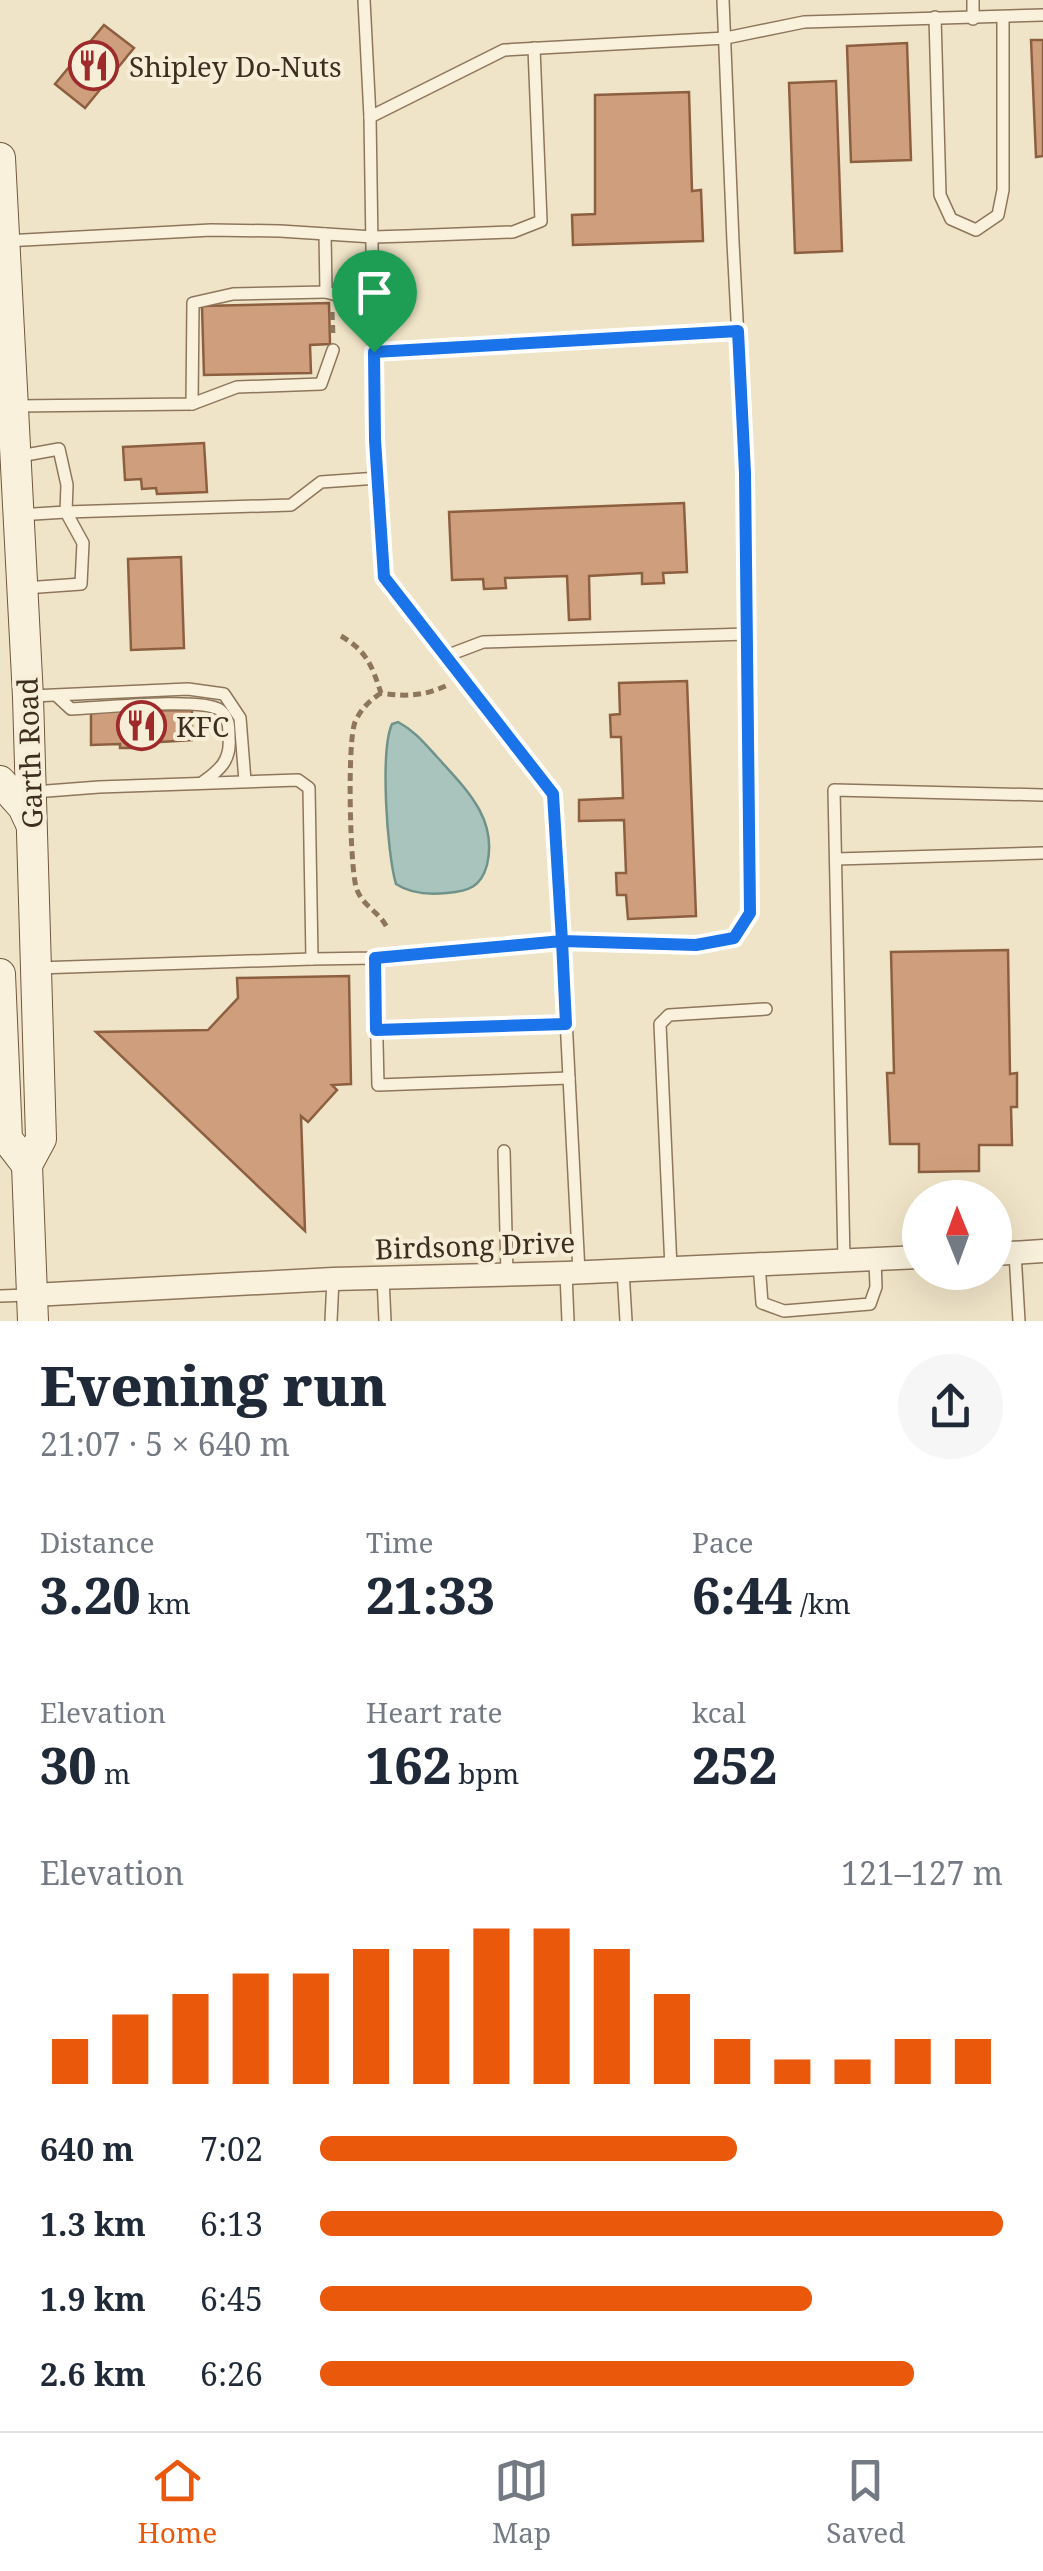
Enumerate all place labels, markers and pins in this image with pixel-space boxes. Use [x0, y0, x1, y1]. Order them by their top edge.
restaurant icon: Shipley Do-Nuts [68, 40, 120, 92]
place label: Shipley Do-Nuts [129, 47, 342, 85]
pin [332, 250, 417, 353]
restaurant icon: KFC [115, 700, 167, 752]
place label: KFC [176, 707, 229, 745]

